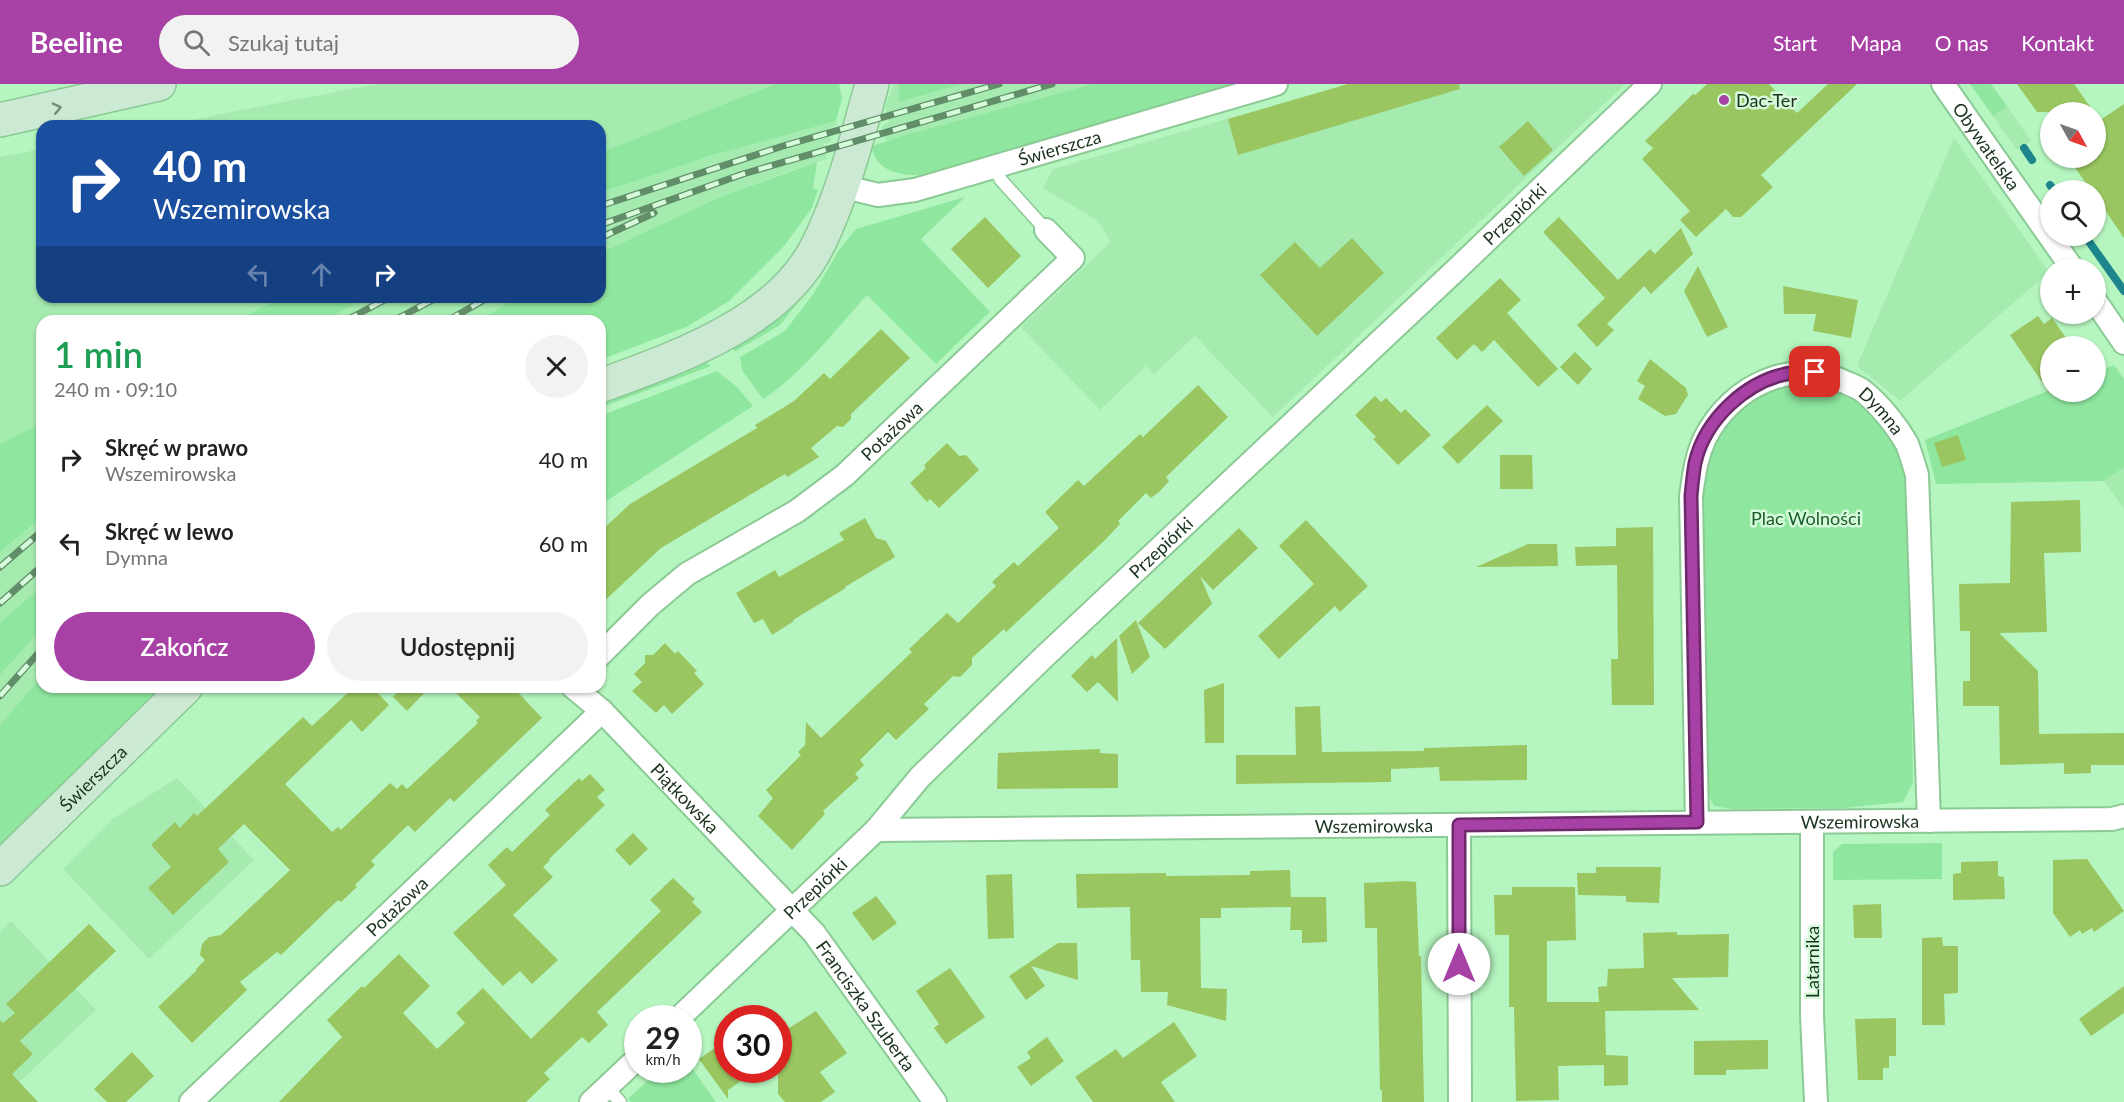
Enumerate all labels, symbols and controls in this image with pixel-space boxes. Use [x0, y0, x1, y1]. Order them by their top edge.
search box [159, 15, 579, 69]
text: Beeline [30, 25, 123, 59]
icon: search [180, 26, 213, 59]
text: Szukaj tutaj [228, 29, 339, 56]
text: Start [1773, 30, 1817, 55]
text: Mapa [1850, 30, 1902, 55]
text: O nas [1935, 30, 1988, 55]
text: Kontakt [2021, 30, 2094, 55]
place label: Dac-Ter [1736, 89, 1797, 111]
marker: Dac-Ter [1717, 93, 1731, 107]
street label: Obywatelska [1948, 98, 2025, 194]
one-way arrow [52, 102, 62, 115]
north arrow [2040, 102, 2106, 168]
map controls [2040, 102, 2106, 402]
street label: Świerszcza [1015, 125, 1104, 170]
text: 40 m [153, 141, 247, 191]
icon: right [54, 144, 132, 222]
street label: Przepiórki [1478, 179, 1551, 249]
button: search [2040, 180, 2106, 246]
text: Wszemirowska [153, 192, 330, 225]
icon: left [242, 258, 275, 291]
icon: ahead [305, 258, 338, 291]
icon: right [368, 258, 401, 291]
button: + [2040, 258, 2106, 324]
text: 1 min [54, 332, 143, 376]
button: close [525, 335, 588, 398]
button: − [2040, 336, 2106, 402]
pin [1789, 346, 1840, 397]
icon: arrive [1798, 355, 1831, 388]
text: 240 m · 09:10 [54, 377, 177, 401]
street label: Dymna [1855, 382, 1909, 439]
street label: Potażowa [856, 396, 927, 465]
text: Skręć w prawo [105, 434, 248, 461]
icon: right [54, 443, 87, 476]
text: 40 m [539, 446, 588, 473]
text: Wszemirowska [105, 461, 236, 485]
park label: Plac Wolności [1751, 507, 1861, 529]
street label: Przepiórki [1124, 512, 1197, 582]
text: Skręć w lewo [105, 518, 234, 545]
icon: left [54, 527, 87, 560]
text: 60 m [539, 530, 588, 557]
text: Dymna [105, 545, 168, 569]
button: Zakończ [54, 612, 315, 681]
button: Udostępnij [327, 612, 588, 681]
street label: Świerszcza [55, 740, 131, 816]
street label: Piątkowska [646, 758, 724, 838]
street label: Wszemirowska [1801, 810, 1919, 833]
street label: Wszemirowska [1315, 814, 1433, 837]
street label: Przepiórki [779, 853, 851, 924]
street label: Potażowa [361, 872, 432, 941]
street label: Latarnika [1801, 926, 1823, 998]
position arrow [1427, 932, 1491, 996]
street label: Franciszka Szuberta [812, 936, 920, 1075]
speed limit sign: 30 [714, 1005, 792, 1083]
text: 29 [646, 1019, 680, 1055]
text: km/h [645, 1050, 681, 1068]

